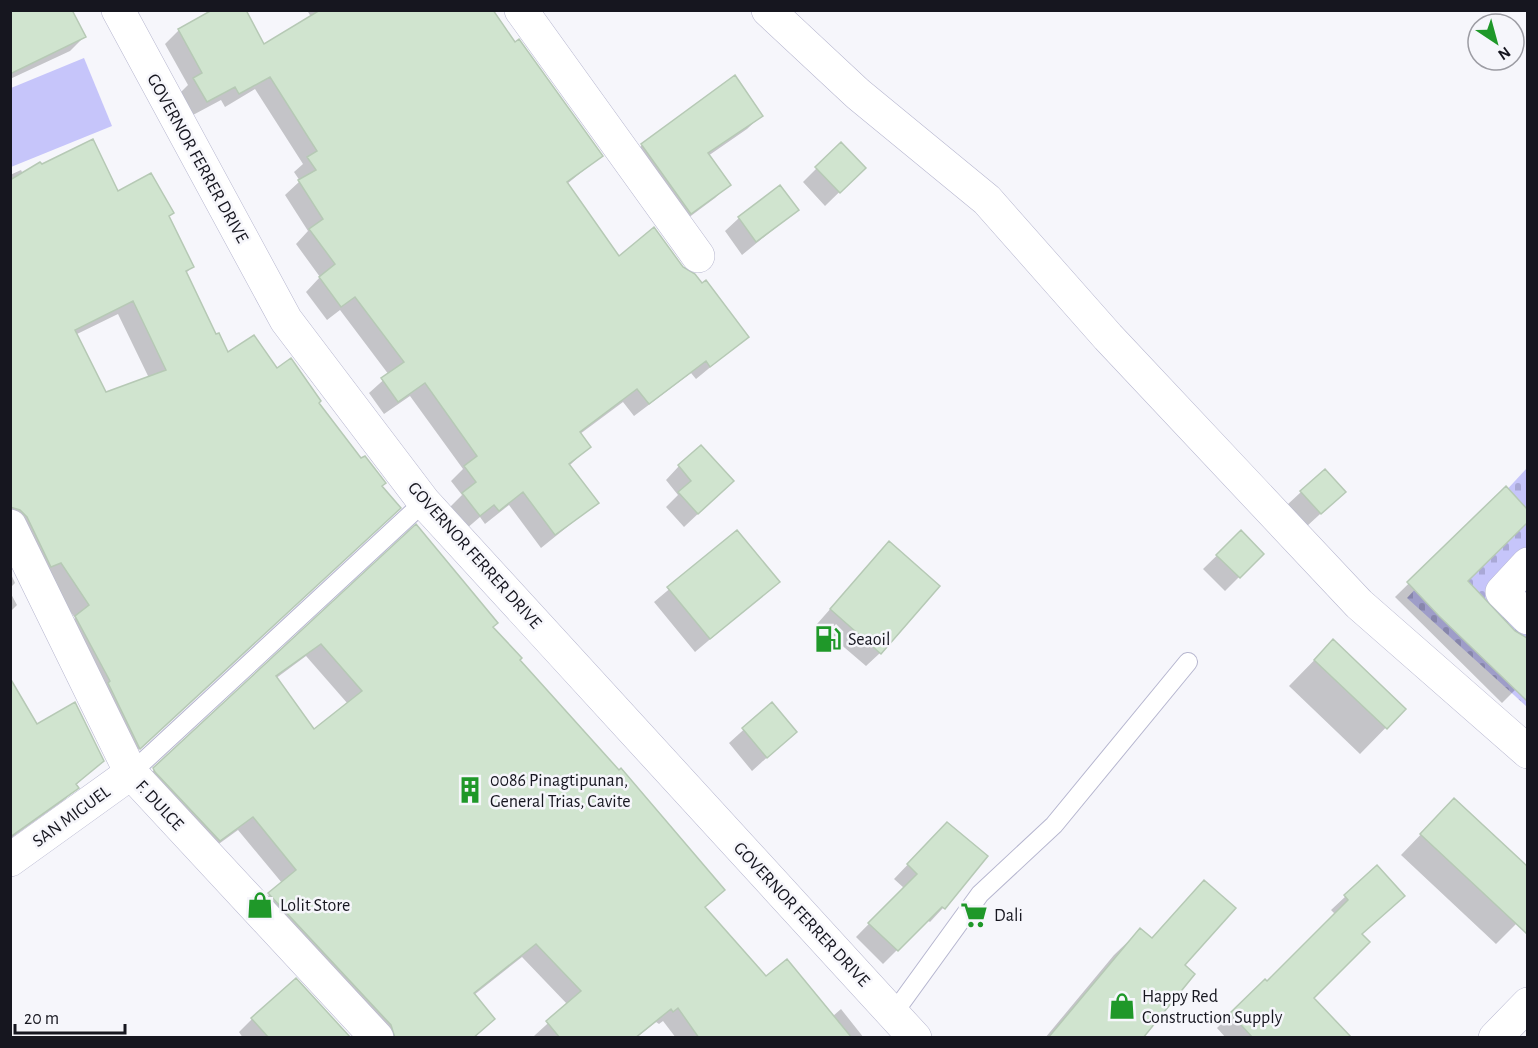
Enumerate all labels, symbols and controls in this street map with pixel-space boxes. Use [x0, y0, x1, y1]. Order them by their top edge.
north arrow [1466, 12, 1526, 72]
text: N [1495, 44, 1513, 63]
street label: GOVERNOR FERRER DRIVE [143, 71, 251, 246]
street label: GOVERNOR FERRER DRIVE [404, 479, 545, 633]
fuel station icon: Seaoil [813, 624, 843, 654]
place label: Seaoil [848, 631, 890, 649]
place label: 0086 Pinagtipunan, General Trias, Cavite [490, 772, 631, 811]
building icon: 0086 Pinagtipunan, General Trias, Cavite [455, 775, 485, 805]
street label: F. DULCE [132, 777, 187, 834]
street label: SAN MIGUEL [29, 782, 114, 851]
street label: GOVERNOR FERRER DRIVE [730, 839, 873, 991]
shop icon: Lolit Store [245, 890, 275, 920]
place label: Lolit Store [280, 897, 350, 915]
supermarket icon: Dali [959, 900, 989, 930]
place label: Dali [994, 907, 1023, 925]
place label: Happy Red Construction Supply [1142, 988, 1283, 1027]
shop icon: Happy Red Construction Supply [1107, 991, 1137, 1021]
scale bar [15, 997, 124, 1035]
text: 20 m [24, 1010, 59, 1028]

